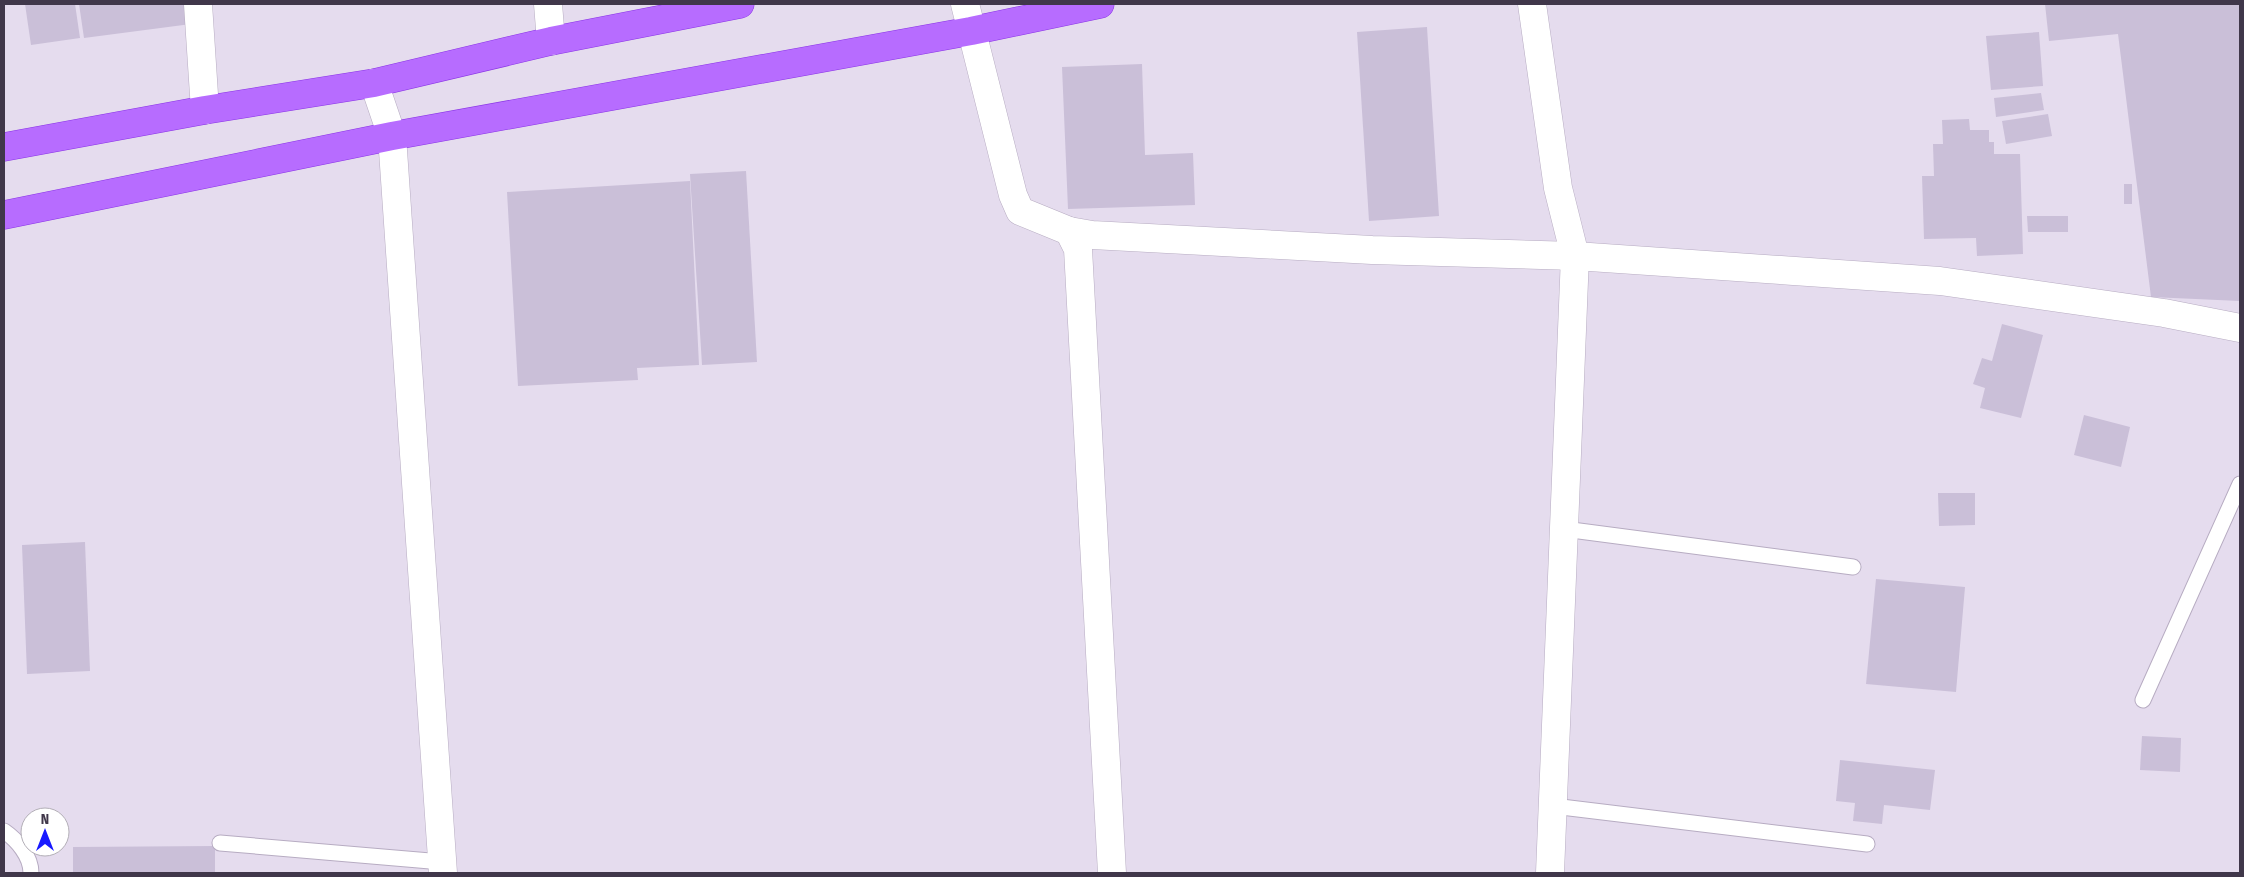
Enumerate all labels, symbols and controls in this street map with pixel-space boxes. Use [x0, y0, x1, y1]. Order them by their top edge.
north arrow [20, 807, 70, 857]
text: N [41, 811, 49, 828]

